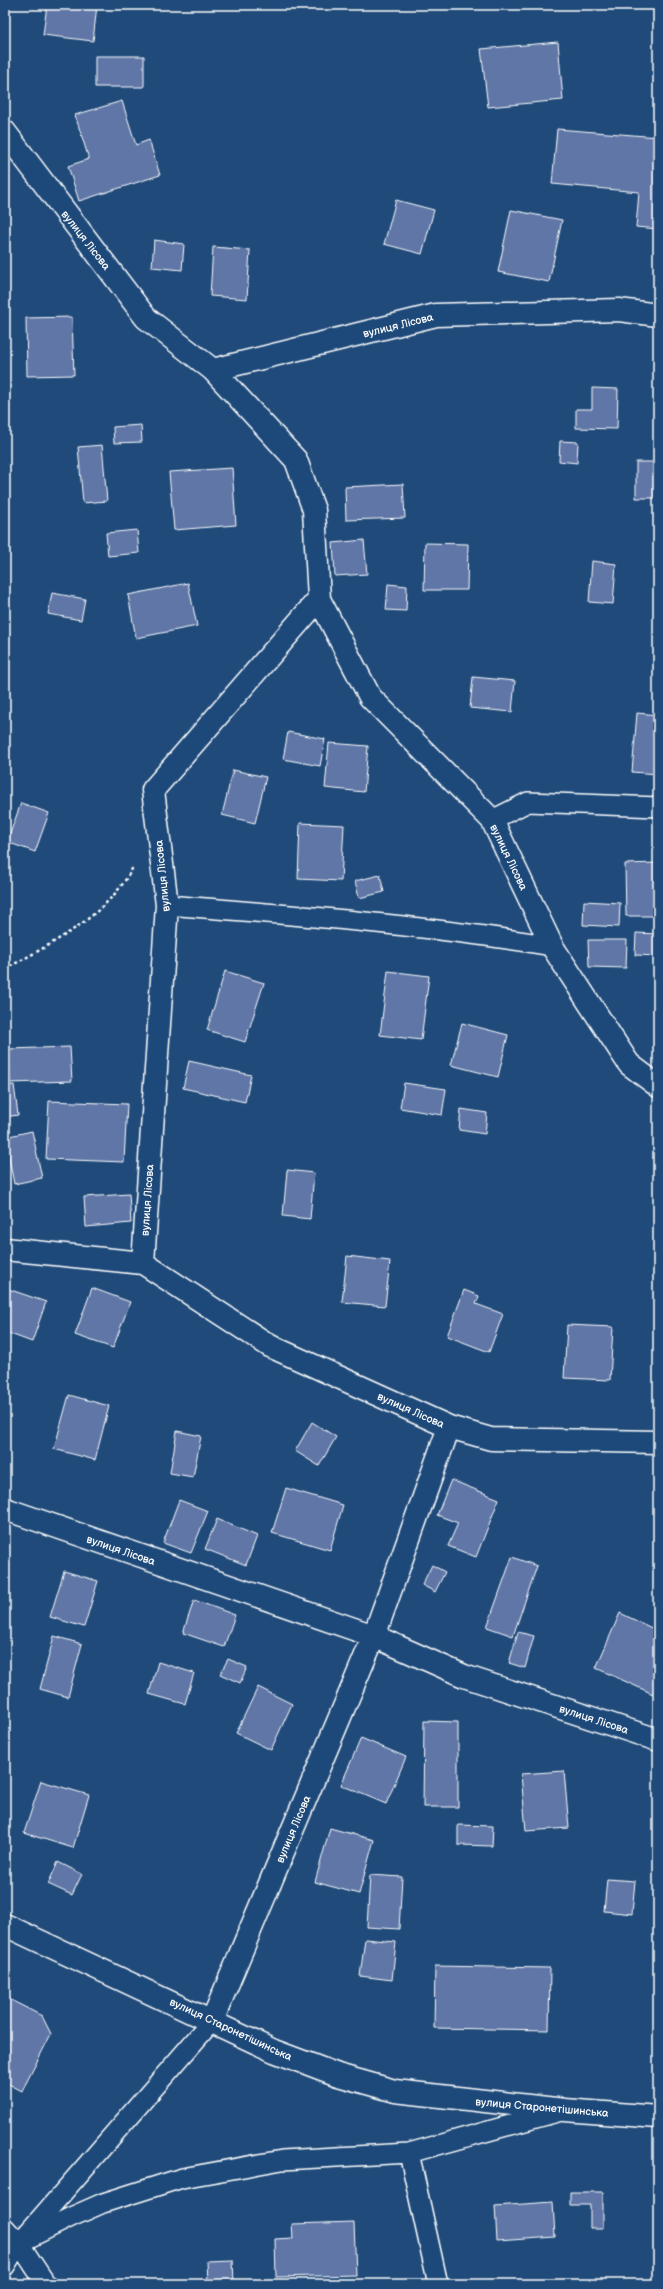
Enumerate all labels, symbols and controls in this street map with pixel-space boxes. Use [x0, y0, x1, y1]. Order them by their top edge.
street label: вулиця Лісова [58, 208, 113, 273]
street label: вулиця Лісова [362, 310, 435, 340]
street label: вулиця Лісова [487, 822, 530, 893]
street label: вулиця Лісова [152, 839, 173, 912]
street label: вулиця Лісова [139, 1163, 157, 1236]
street label: вулиця Лісова [375, 1390, 447, 1431]
street label: вулиця Лісова [85, 1533, 157, 1568]
street label: вулиця Лісова [558, 1702, 630, 1737]
street label: вулиця Лісова [273, 1793, 314, 1865]
street label: вулиця Старонетішинська [168, 1995, 295, 2064]
street label: вулиця Старонетішинська [475, 2095, 610, 2120]

